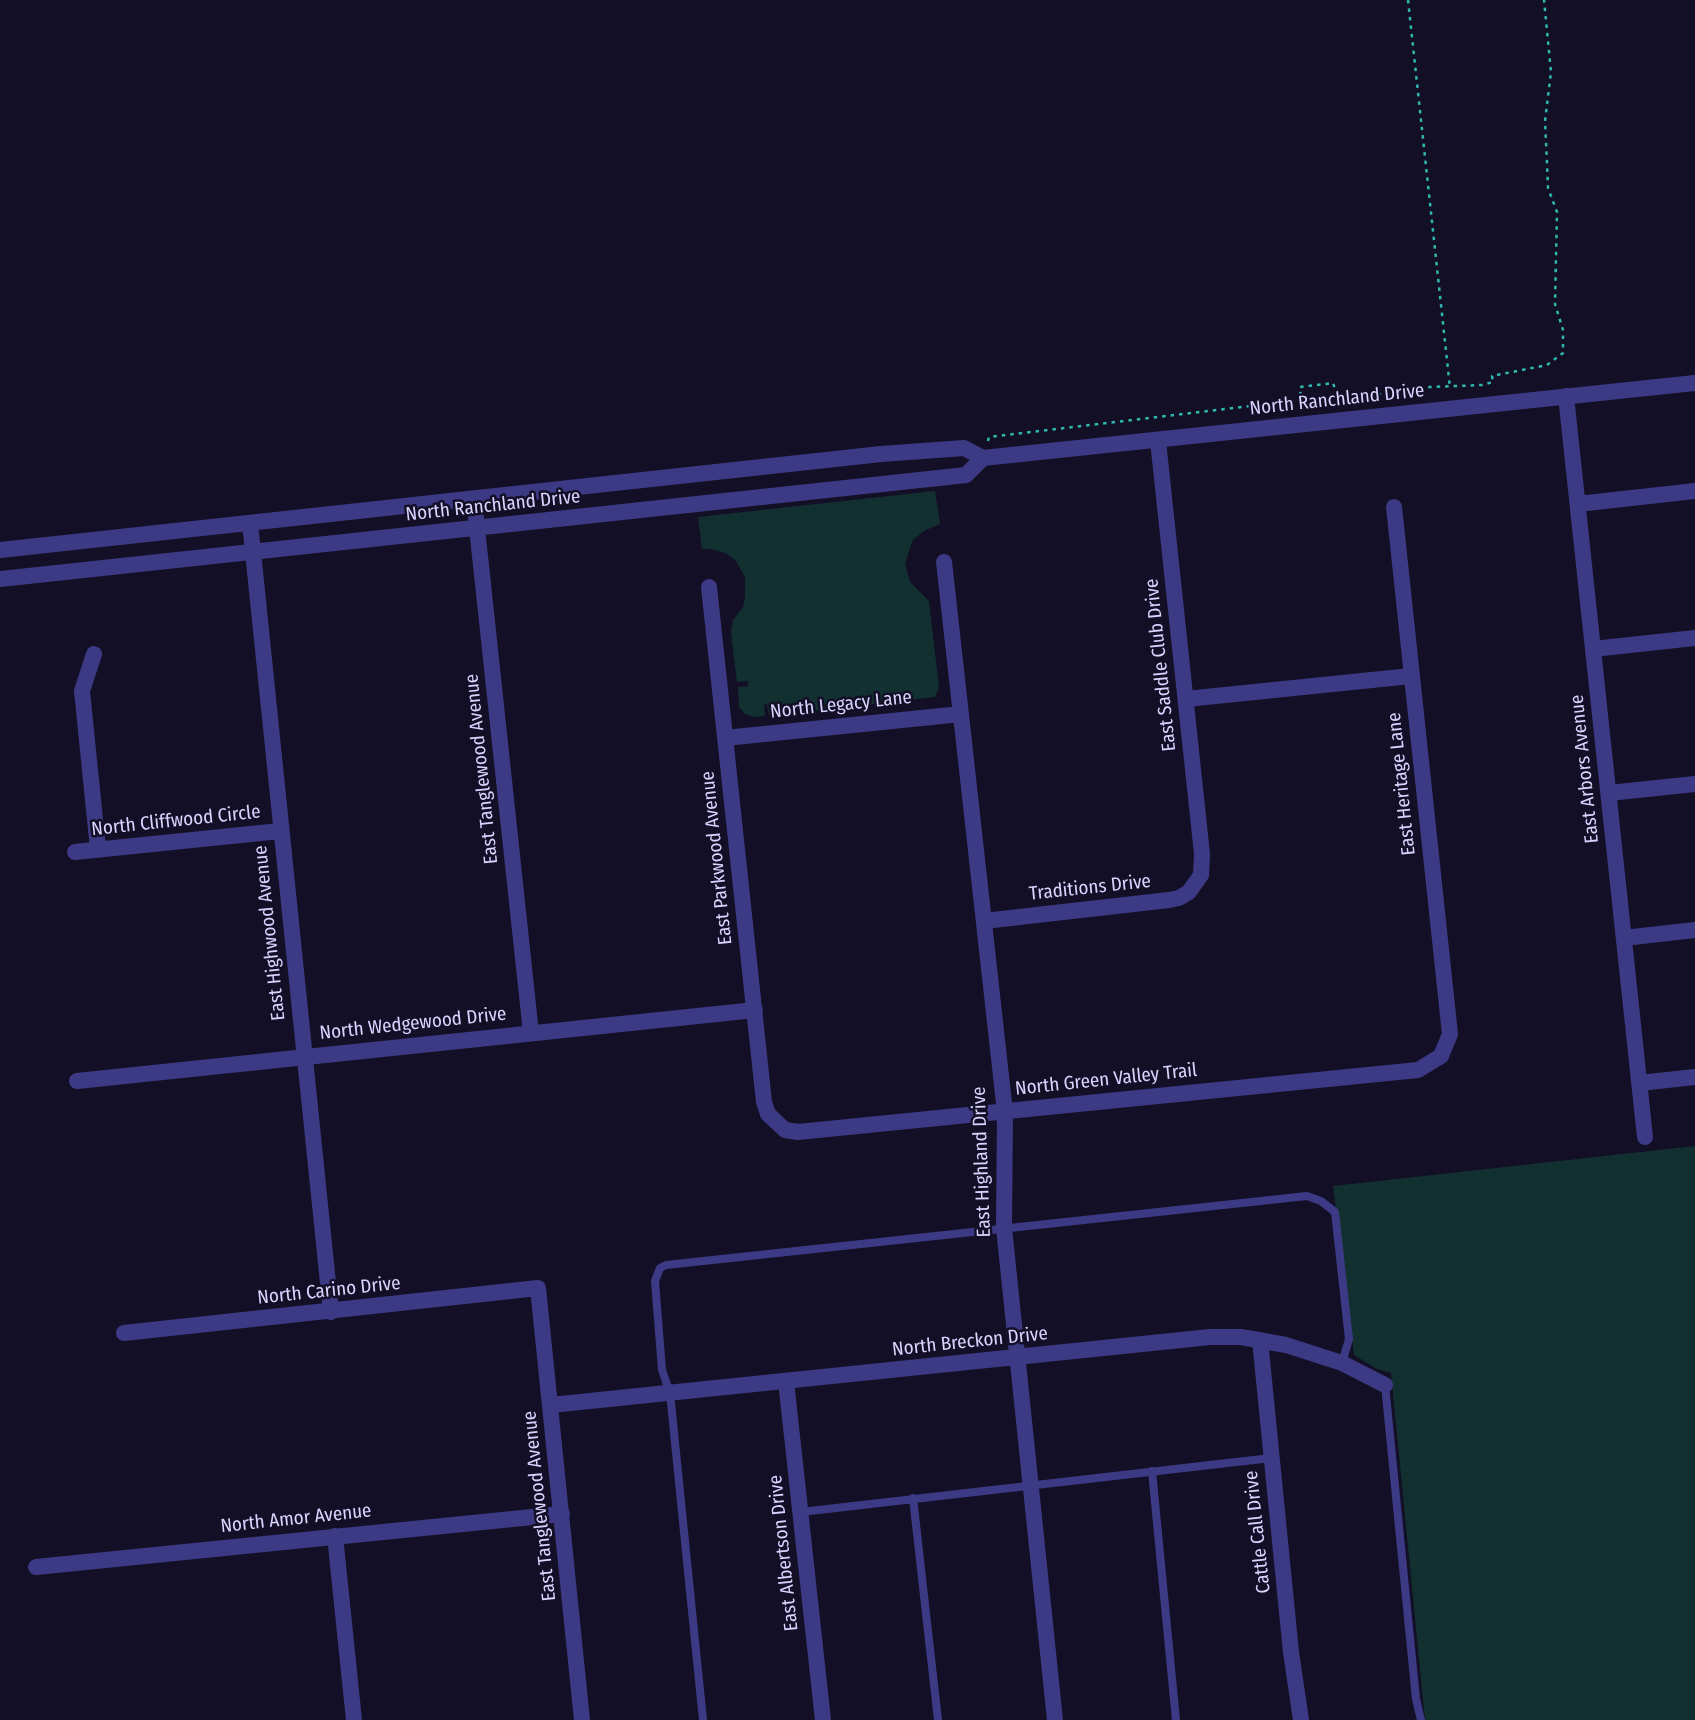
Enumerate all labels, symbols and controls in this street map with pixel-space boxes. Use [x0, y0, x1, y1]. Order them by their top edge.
street label: North Ranchland Drive [1248, 379, 1426, 421]
street label: North Ranchland Drive [404, 485, 582, 527]
street label: East Saddle Club Drive [1141, 577, 1181, 753]
street label: East Tanglewood Avenue [461, 673, 503, 865]
street label: North Legacy Lane [769, 686, 913, 724]
street label: East Arbors Avenue [1566, 694, 1604, 844]
street label: East Heritage Lane [1383, 711, 1421, 857]
street label: East Parkwood Avenue [697, 770, 737, 946]
street label: North Cliffwood Circle [90, 801, 262, 841]
street label: East Highwood Avenue [249, 844, 291, 1022]
street label: Traditions Drive [1028, 870, 1152, 906]
street label: North Wedgewood Drive [318, 1003, 508, 1045]
street label: North Green Valley Trail [1014, 1059, 1198, 1101]
street label: East Highland Drive [968, 1086, 996, 1238]
street label: North Carino Drive [256, 1272, 402, 1310]
street label: North Breckon Drive [891, 1322, 1049, 1362]
street label: East Tanglewood Avenue [519, 1410, 561, 1602]
street label: Cattle Call Drive [1240, 1470, 1276, 1594]
street label: East Albertson Drive [764, 1474, 804, 1632]
street label: North Amor Avenue [219, 1500, 373, 1538]

